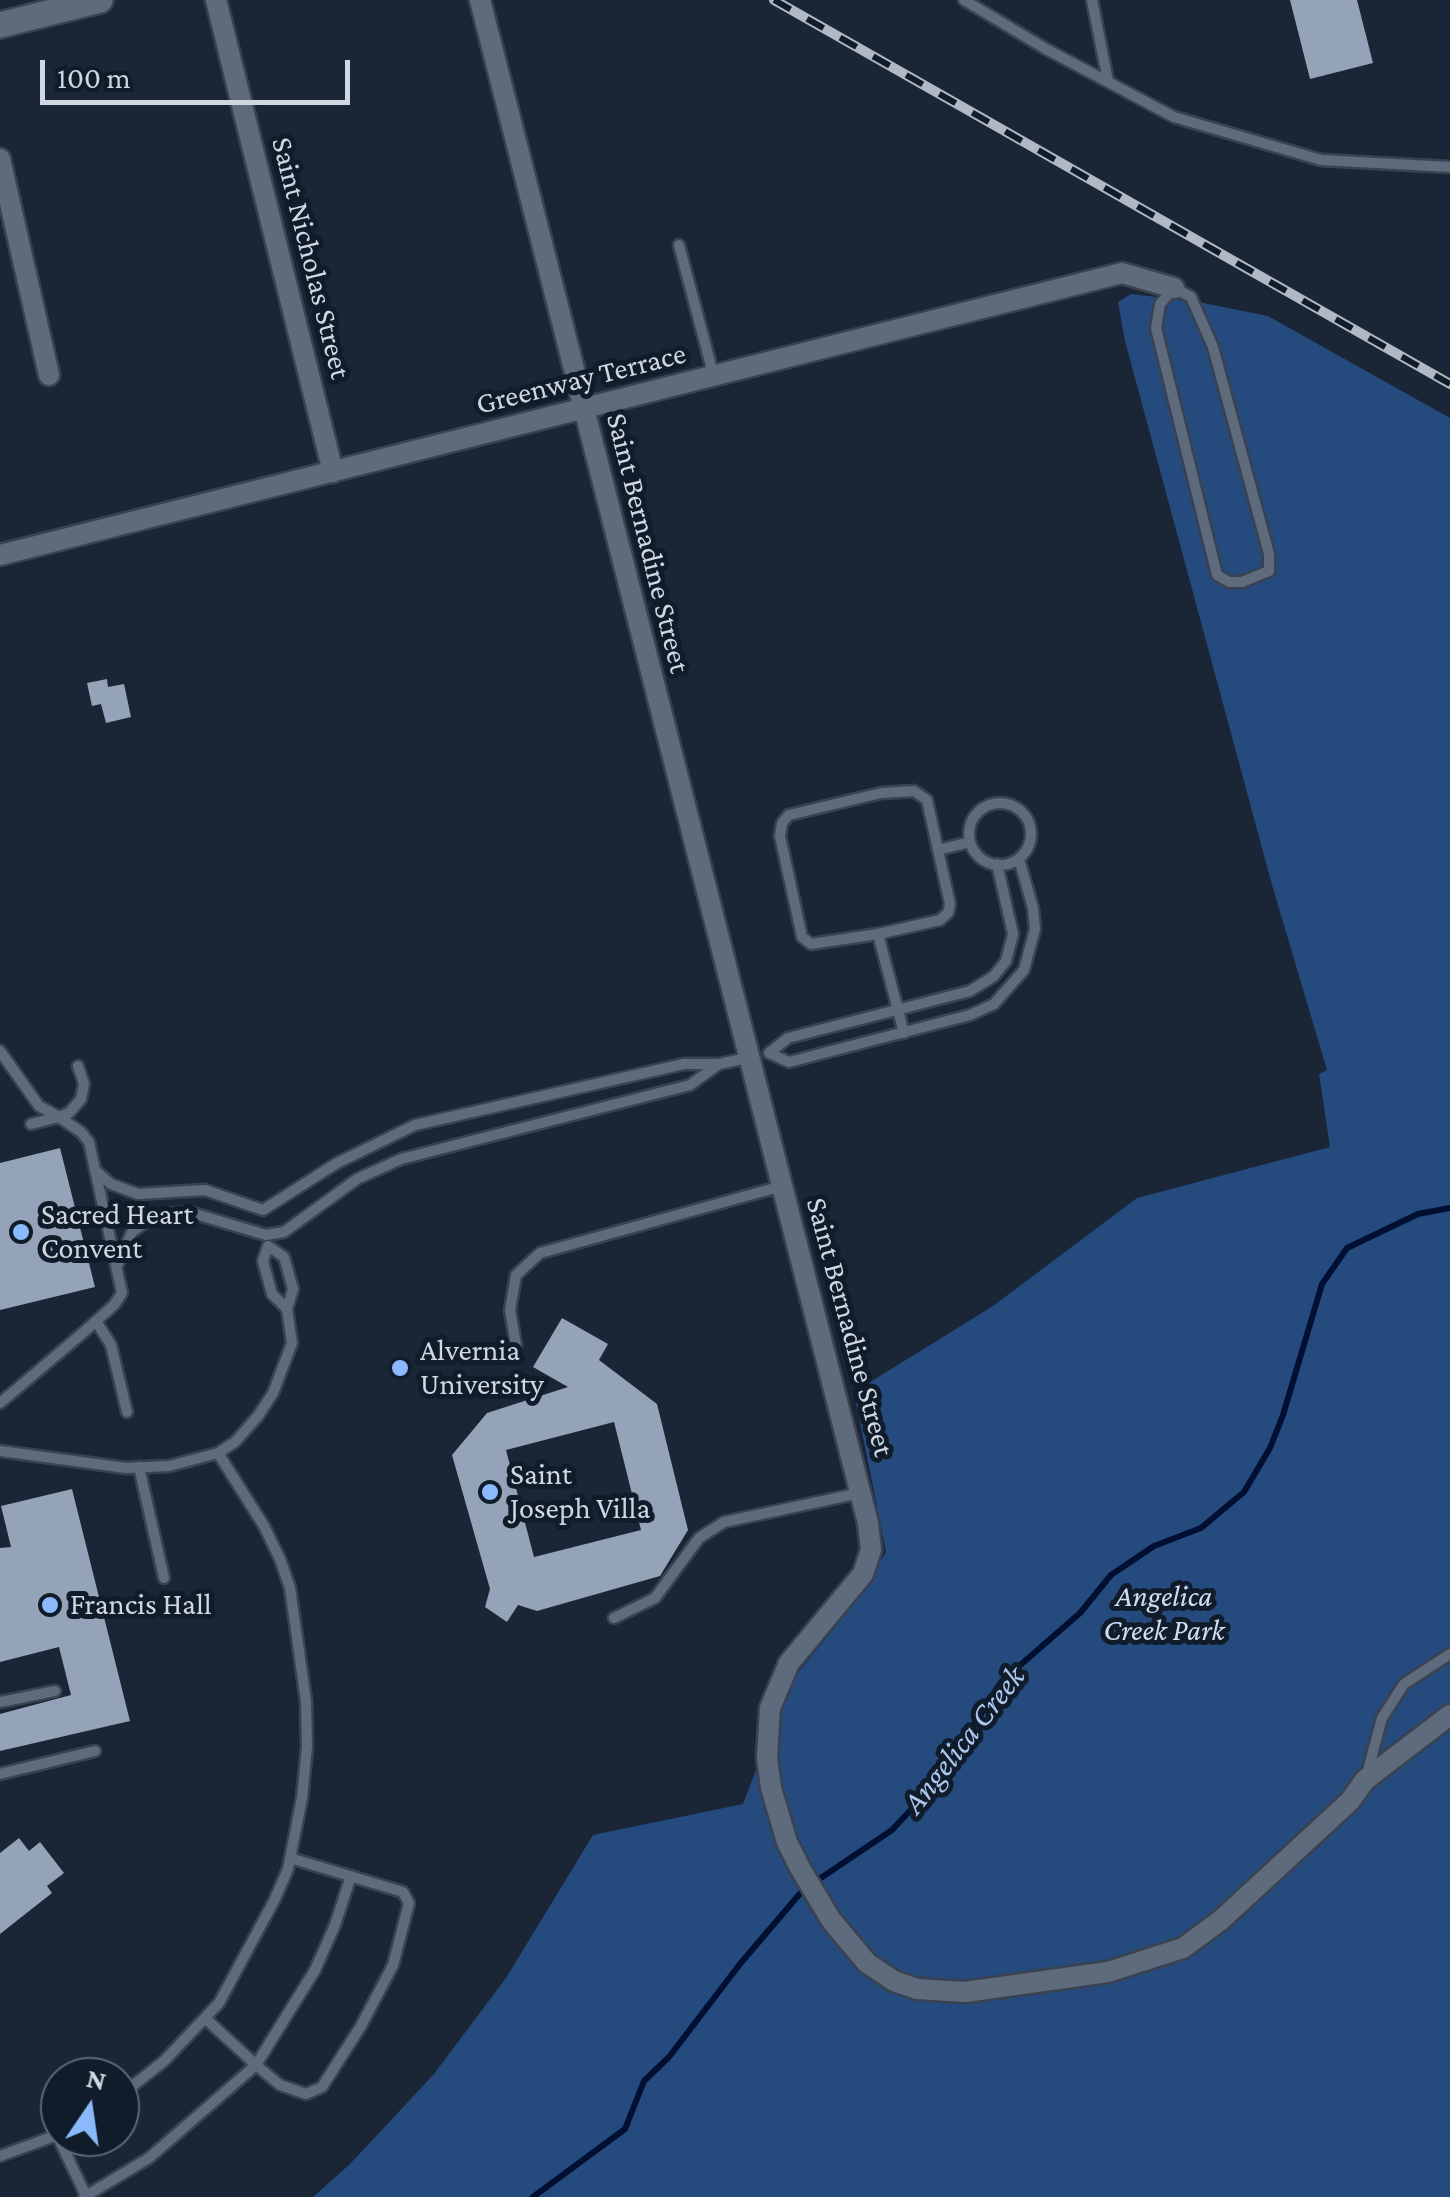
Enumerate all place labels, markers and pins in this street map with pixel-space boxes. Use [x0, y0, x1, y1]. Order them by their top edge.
place label: Sacred Heart Convent [41, 1197, 193, 1268]
marker: Sacred Heart Convent [10, 1221, 32, 1243]
place label: Alvernia University [420, 1333, 544, 1404]
marker: Alvernia University [389, 1357, 411, 1379]
place label: Saint Joseph Villa [510, 1457, 650, 1528]
marker: Saint Joseph Villa [479, 1481, 501, 1503]
place label: Francis Hall [70, 1587, 212, 1623]
marker: Francis Hall [39, 1594, 61, 1616]

